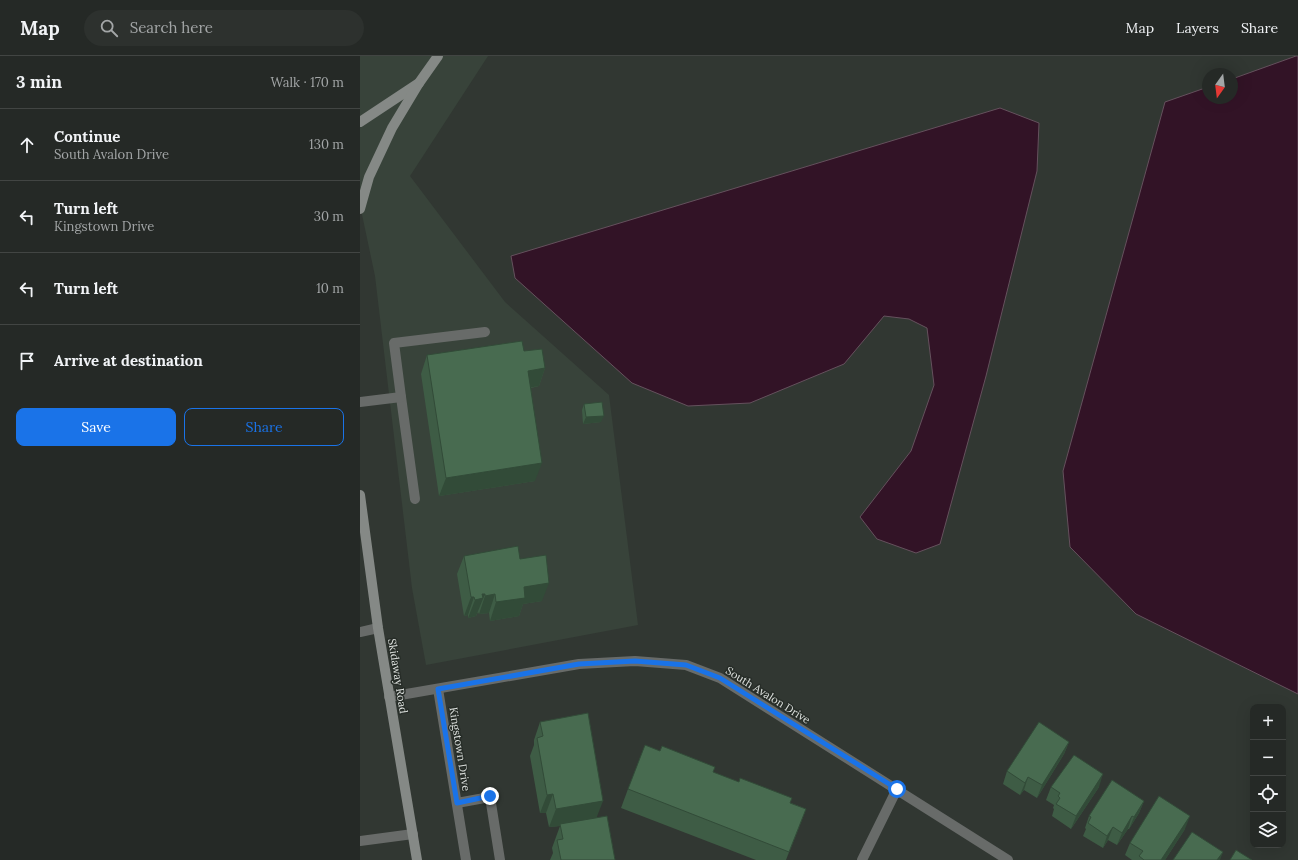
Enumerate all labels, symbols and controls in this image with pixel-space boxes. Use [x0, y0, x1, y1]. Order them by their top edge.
search box [84, 10, 364, 46]
text: Map [20, 16, 60, 40]
icon: search [98, 17, 120, 39]
text: Search here [130, 18, 213, 37]
text: Map [1126, 19, 1154, 37]
text: Layers [1176, 19, 1219, 37]
text: Share [1241, 19, 1278, 37]
north arrow [1202, 68, 1238, 104]
text: 3 min [16, 71, 62, 93]
text: Walk · 170 m [270, 74, 344, 91]
text: Continue [54, 127, 120, 146]
icon: ahead [16, 134, 38, 156]
text: 130 m [309, 136, 344, 153]
text: South Avalon Drive [54, 146, 169, 163]
text: Turn left [54, 199, 118, 218]
icon: left [16, 206, 38, 228]
text: 30 m [314, 208, 344, 225]
text: Kingstown Drive [54, 218, 154, 235]
icon: left [16, 278, 38, 300]
text: Turn left [54, 279, 118, 298]
text: 10 m [316, 280, 344, 297]
icon: arrive [16, 350, 38, 372]
text: Arrive at destination [54, 351, 203, 370]
button: Save [16, 408, 176, 446]
button: Share [184, 408, 344, 446]
street label: Skidaway Road [385, 637, 411, 715]
street label: South Avalon Drive [723, 663, 813, 727]
map controls [1250, 704, 1286, 848]
button: + [1250, 704, 1286, 740]
street label: Kingstown Drive [446, 706, 474, 792]
button: − [1250, 740, 1286, 776]
button: locate [1250, 776, 1286, 812]
route start [888, 780, 906, 798]
route end [481, 787, 499, 805]
button: layers [1250, 812, 1286, 848]

